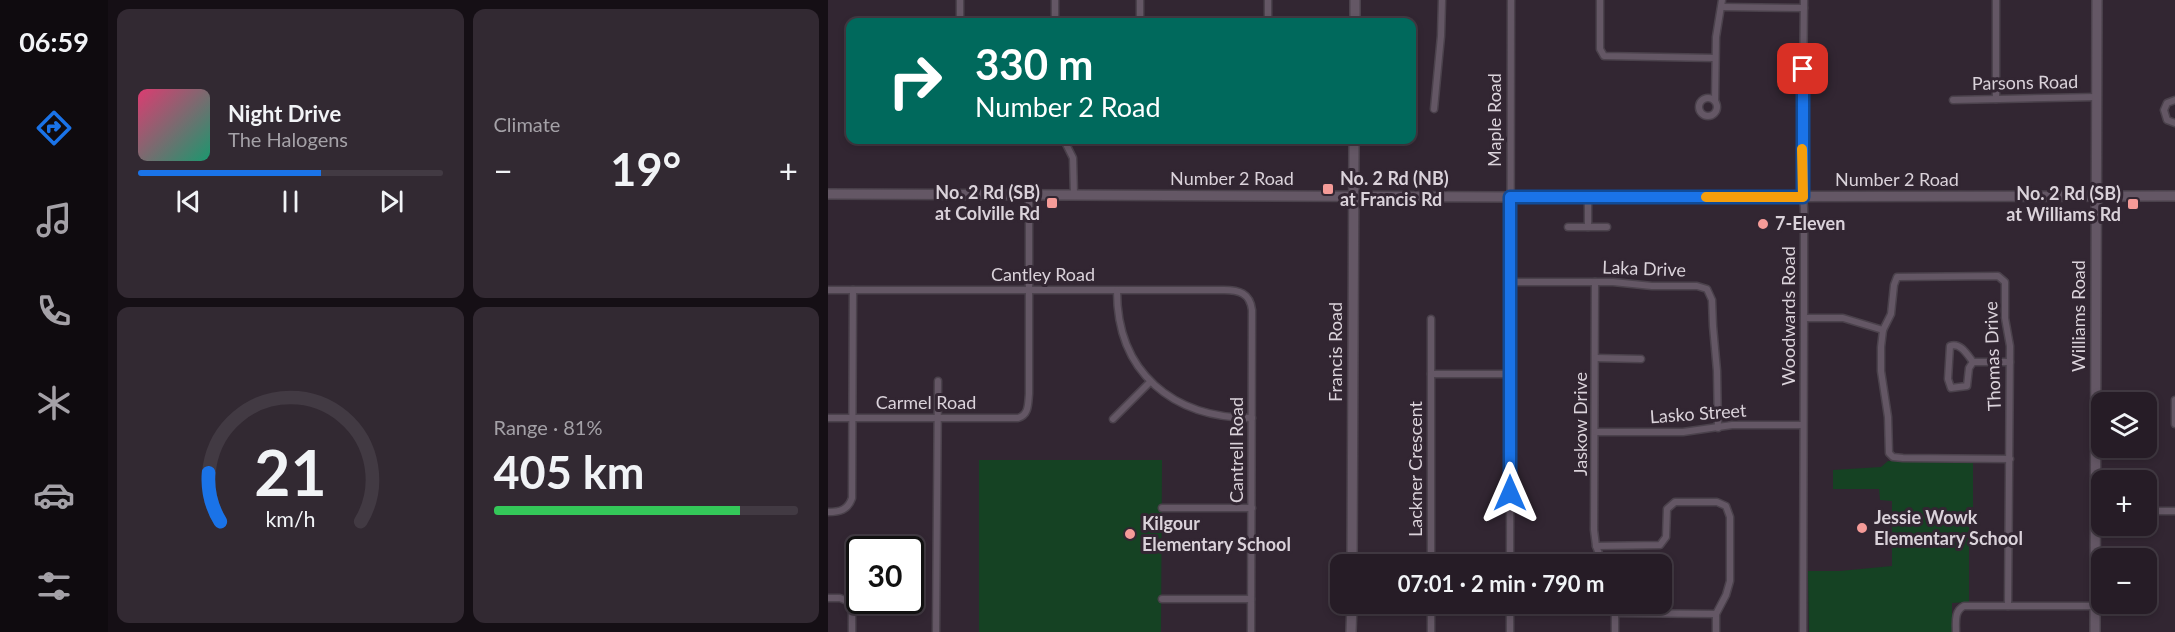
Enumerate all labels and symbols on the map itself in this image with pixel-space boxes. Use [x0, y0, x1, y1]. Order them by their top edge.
pin [1777, 43, 1828, 94]
street label: Parsons Road [1972, 70, 2078, 94]
street label: Maple Road [1483, 73, 1505, 167]
street label: Number 2 Road [1170, 167, 1294, 189]
place label: No. 2 Rd (NB) at Francis Rd [1340, 167, 1449, 210]
street label: Number 2 Road [1835, 168, 1959, 190]
place label: No. 2 Rd (SB) at Colville Rd [935, 181, 1040, 224]
marker: No. 2 Rd (NB) at Francis Rd [1321, 182, 1335, 196]
place label: No. 2 Rd (SB) at Williams Rd [2006, 182, 2121, 225]
marker: No. 2 Rd (SB) at Colville Rd [1045, 196, 1059, 210]
marker: No. 2 Rd (SB) at Williams Rd [2126, 197, 2140, 211]
place label: 7-Eleven [1775, 212, 1845, 234]
marker: 7-Eleven [1756, 217, 1770, 231]
street label: Woodwards Road [1777, 246, 1799, 386]
street label: Laka Drive [1602, 256, 1686, 280]
street label: Williams Road [2067, 260, 2089, 372]
street label: Cantley Road [991, 263, 1095, 285]
street label: Thomas Drive [1979, 301, 2005, 411]
street label: Francis Road [1324, 302, 1346, 402]
street label: Jaskow Drive [1569, 372, 1591, 476]
street label: Carmel Road [876, 391, 976, 413]
street label: Cantrell Road [1225, 397, 1247, 503]
street label: Lasko Street [1649, 399, 1748, 427]
street label: Lackner Crescent [1404, 400, 1426, 537]
position arrow [1478, 461, 1542, 525]
place label: Jessie Wowk Elementary School [1874, 506, 2023, 549]
place label: Kilgour Elementary School [1142, 512, 1291, 555]
marker: Jessie Wowk Elementary School [1855, 521, 1869, 535]
marker: Kilgour Elementary School [1123, 527, 1137, 541]
speed limit sign: 30 [846, 536, 924, 614]

